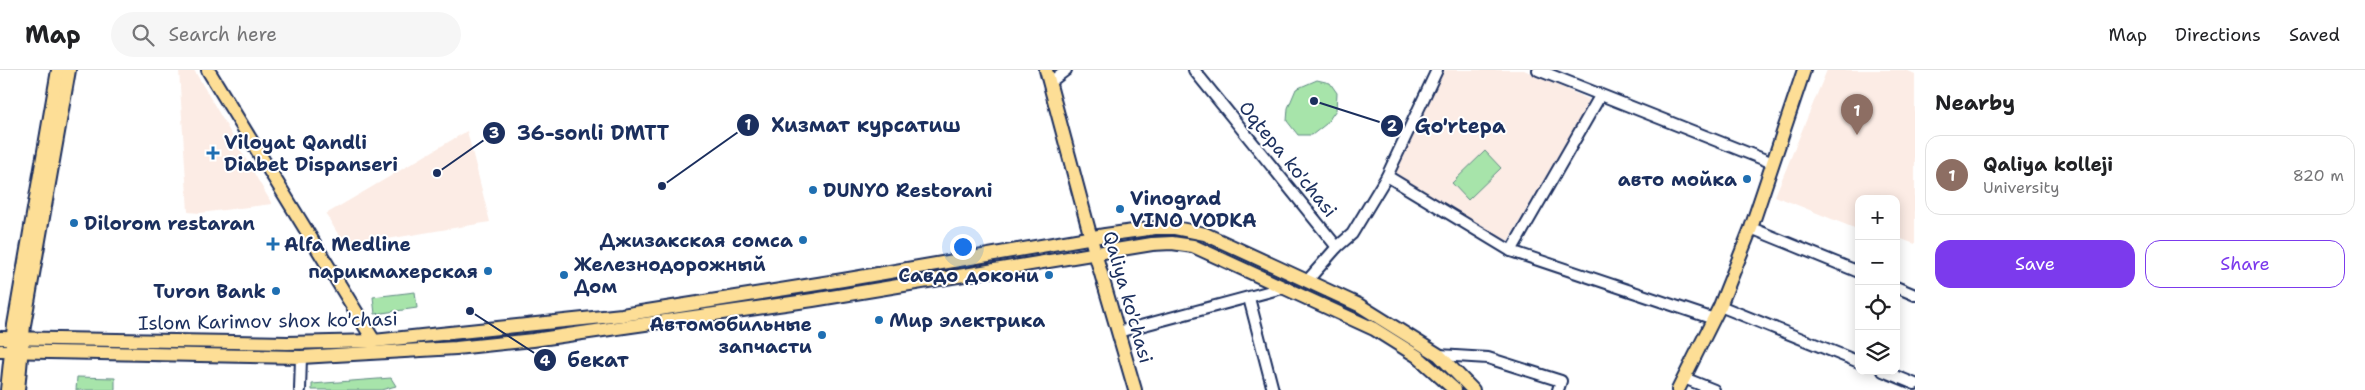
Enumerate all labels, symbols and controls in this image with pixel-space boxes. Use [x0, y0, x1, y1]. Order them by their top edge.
search box [111, 12, 461, 57]
text: Map [25, 19, 81, 51]
icon: search [129, 21, 157, 49]
text: Search here [169, 22, 277, 47]
text: Map [2109, 23, 2147, 47]
text: Directions [2175, 23, 2261, 47]
text: Saved [2289, 23, 2340, 47]
text: Nearby [1935, 89, 2015, 117]
pin: 1 [1841, 94, 1873, 135]
street label: Oqtepa ko'chasi [1233, 96, 1343, 222]
callout: Хизмат курсатиш [736, 107, 971, 142]
callout: Go'rtepa [1380, 108, 1516, 143]
text: Хизмат курсатиш [771, 112, 961, 138]
text: Go'rtepa [1414, 113, 1506, 139]
callout: 36-sonli DMTT [482, 115, 679, 150]
text: 1 [745, 115, 752, 135]
text: 2 [1387, 116, 1398, 136]
text: 36-sonli DMTT [517, 120, 670, 146]
text: 3 [489, 123, 499, 143]
place label: Viloyat Qandli Diabet Dispanseri [224, 130, 398, 177]
marker: Viloyat Qandli Diabet Dispanseri [206, 146, 220, 160]
text: Qaliya kolleji [1983, 152, 2113, 177]
text: 1 [1948, 165, 1956, 186]
text: 820 m [2293, 165, 2344, 186]
place label: авто мойка [1618, 167, 1737, 192]
marker: авто мойка [1741, 173, 1753, 185]
text: University [1983, 177, 2059, 198]
place label: DUNYO Restorani [823, 178, 993, 203]
marker: DUNYO Restorani [807, 184, 819, 196]
place label: Vinograd VINO VODKA [1130, 186, 1257, 233]
map controls [1855, 195, 1900, 375]
button: + [1855, 195, 1900, 240]
marker: Vinograd VINO VODKA [1114, 203, 1126, 215]
place label: Dilorom restaran [84, 211, 255, 236]
marker: Dilorom restaran [68, 217, 80, 229]
place label: Джизакская сомса [600, 228, 793, 253]
street label: Qaliya ko'chasi [1097, 228, 1159, 366]
place label: Alfa Medline [284, 232, 411, 257]
marker: Джизакская сомса [797, 234, 809, 246]
your location [950, 234, 976, 260]
marker: Alfa Medline [266, 237, 280, 251]
button: − [1855, 240, 1900, 285]
button: Save [1935, 240, 2135, 288]
button: Share [2145, 240, 2345, 288]
place label: Железнодорожный Дом [574, 252, 766, 299]
place label: парикмахерская [308, 259, 478, 284]
place label: Савдо докони [898, 263, 1039, 288]
marker: парикмахерская [482, 265, 494, 277]
marker: Железнодорожный Дом [558, 269, 570, 281]
marker: Савдо докони [1043, 269, 1055, 281]
place label: Turon Bank [153, 279, 266, 304]
marker: Turon Bank [270, 285, 282, 297]
button: locate [1855, 285, 1900, 330]
street label: Islom Karimov shox ko'chasi [138, 306, 398, 336]
place label: Мир электрика [889, 308, 1045, 333]
place label: Автомобильные запчасти [650, 312, 812, 359]
marker: Мир электрика [873, 314, 885, 326]
marker: Автомобильные запчасти [816, 329, 828, 341]
button: layers [1855, 330, 1900, 375]
callout: бекат [532, 343, 639, 378]
text: бекат [567, 347, 629, 373]
text: 4 [540, 351, 551, 371]

